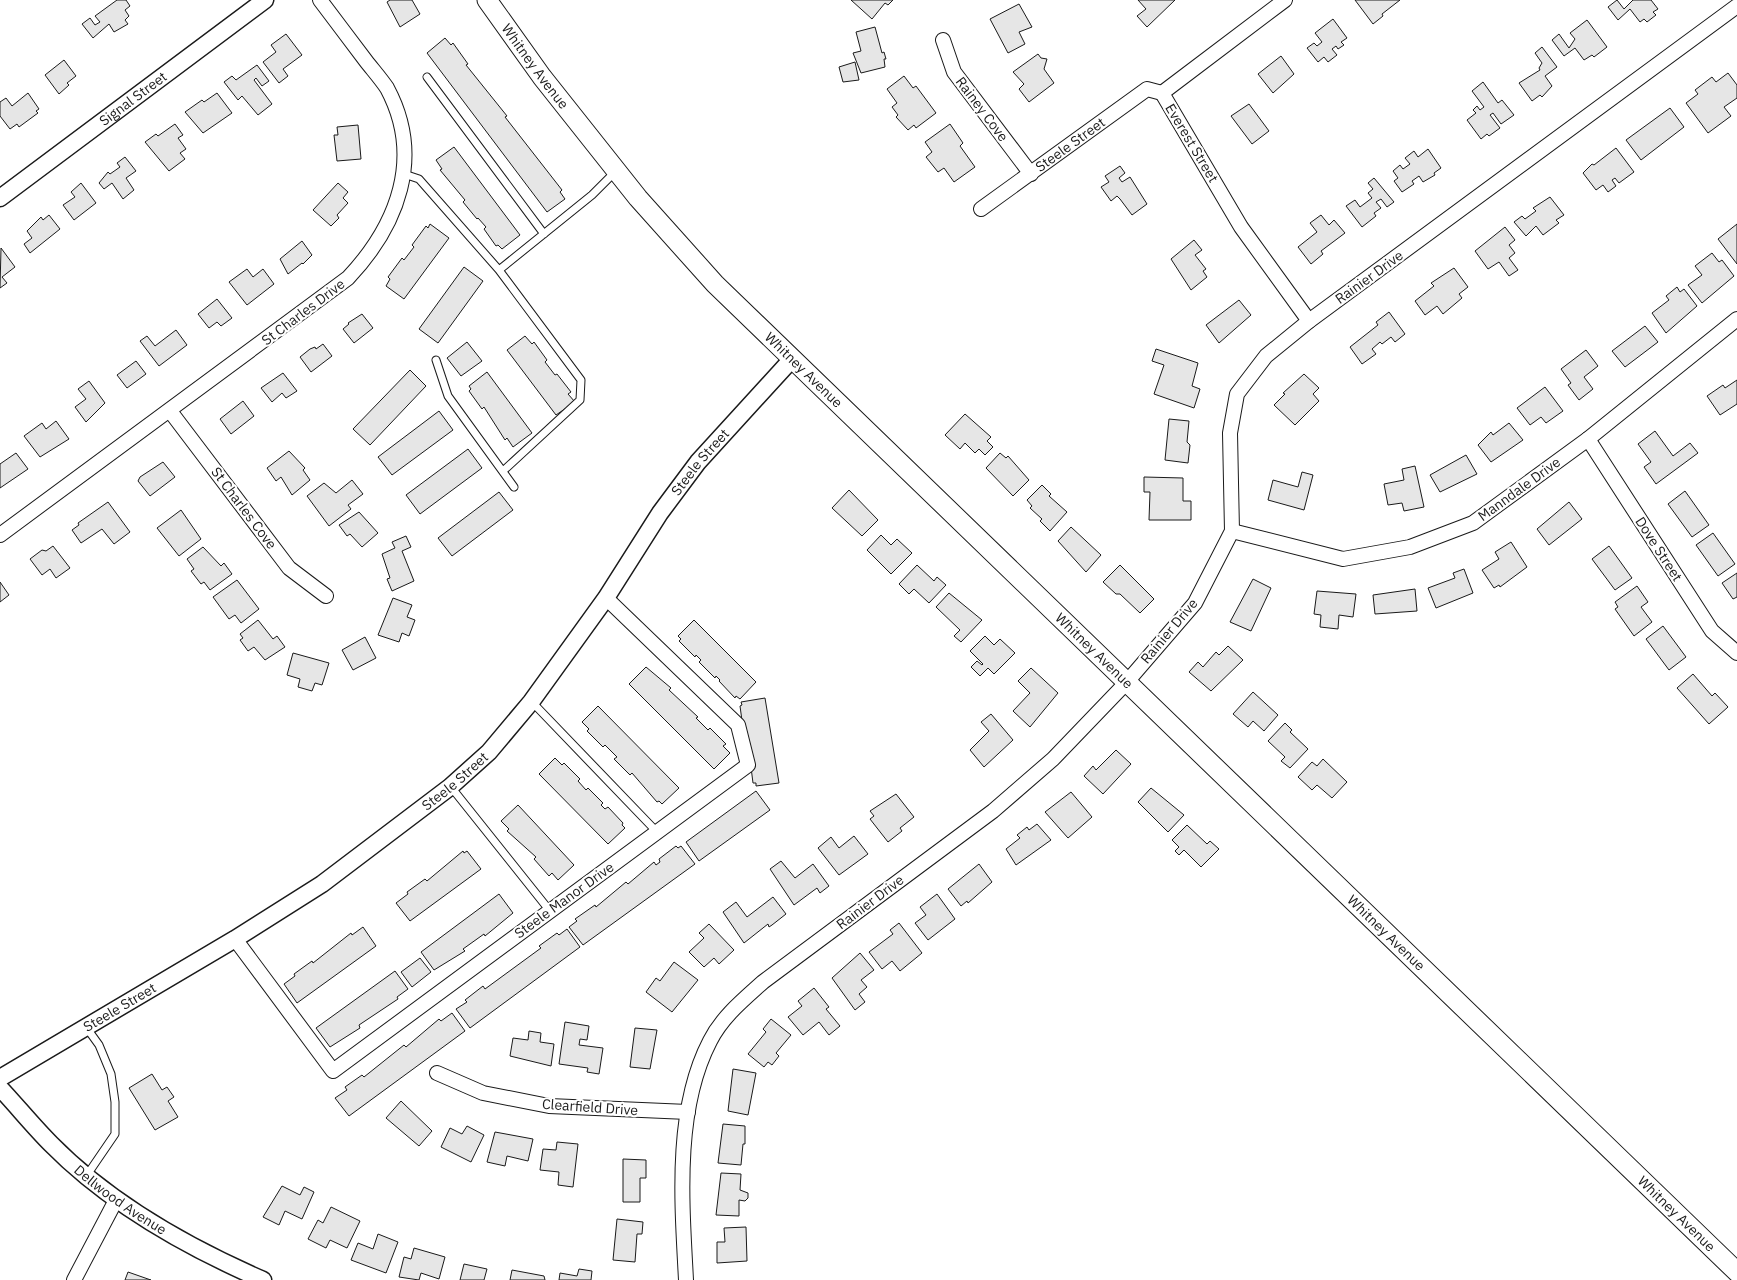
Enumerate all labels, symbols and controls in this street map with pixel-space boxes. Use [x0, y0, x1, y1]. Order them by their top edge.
street label: Whitney Avenue [498, 20, 573, 113]
street label: Signal Street [96, 67, 170, 130]
street label: Rainey Cove [952, 73, 1012, 145]
street label: Everest Street [1161, 100, 1223, 186]
street label: Steele Street [1032, 113, 1109, 176]
street label: Rainier Drive [1331, 246, 1407, 308]
street label: St Charles Drive [258, 275, 348, 349]
street label: Whitney Avenue [761, 328, 847, 412]
street label: Steele Street [667, 425, 733, 499]
street label: Manndale Drive [1474, 453, 1564, 525]
street label: St Charles Cove [207, 463, 281, 553]
street label: Dove Street [1631, 513, 1687, 585]
street label: Rainier Drive [1136, 594, 1202, 667]
street label: Whitney Avenue [1051, 609, 1137, 693]
street label: Steele Street [418, 748, 492, 814]
street label: Steele Manor Drive [511, 858, 618, 942]
street label: Rainier Drive [833, 871, 908, 933]
street label: Whitney Avenue [1343, 891, 1429, 975]
street label: Steele Street [80, 979, 159, 1036]
street label: Clearfield Drive [541, 1095, 639, 1119]
street label: Dellwood Avenue [70, 1161, 170, 1239]
street label: Whitney Avenue [1634, 1172, 1720, 1256]

